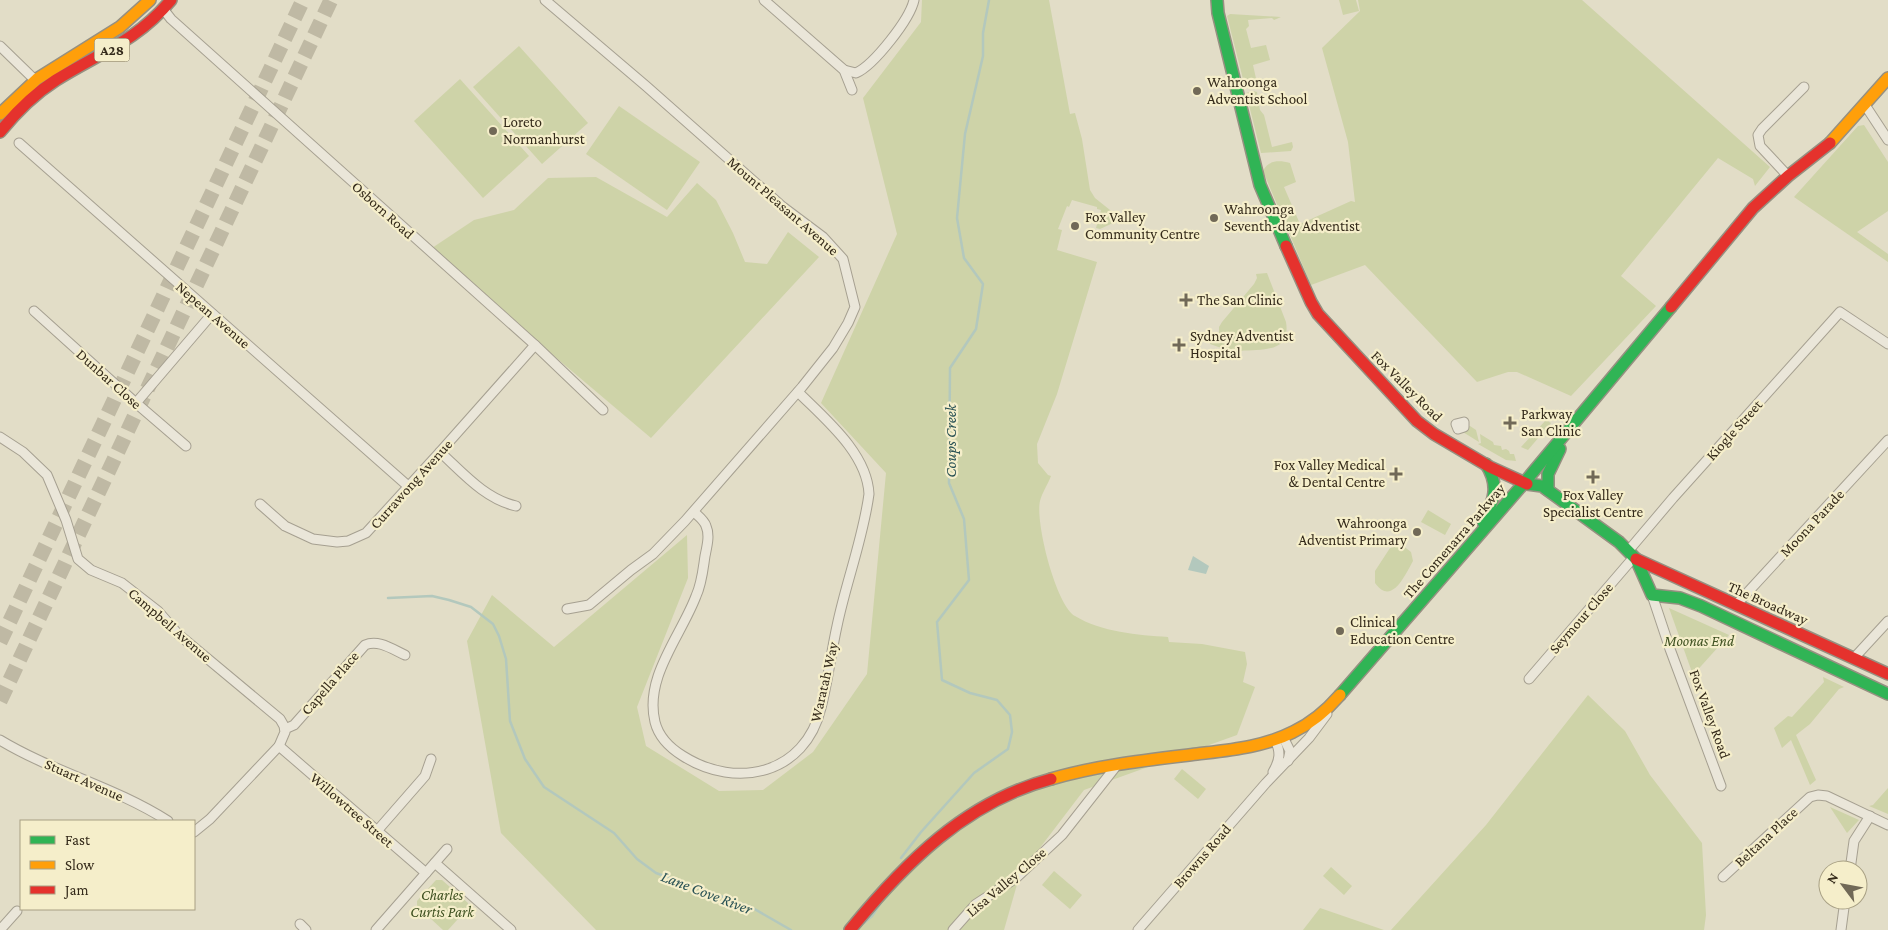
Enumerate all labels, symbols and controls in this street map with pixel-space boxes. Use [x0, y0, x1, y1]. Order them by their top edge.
road number: A28 [94, 38, 130, 62]
place label: Wahroonga Adventist School [1207, 74, 1308, 107]
marker: Wahroonga Adventist School [1191, 85, 1203, 97]
place label: Loreto Normanhurst [503, 114, 586, 147]
marker: Loreto Normanhurst [487, 125, 499, 137]
street label: Mount Pleasant Avenue [724, 154, 842, 259]
street label: Osborn Road [349, 178, 417, 242]
place label: Wahroonga Seventh-day Adventist [1224, 201, 1361, 235]
place label: Fox Valley Community Centre [1085, 209, 1200, 243]
marker: Wahroonga Seventh-day Adventist [1208, 212, 1220, 224]
marker: Fox Valley Community Centre [1069, 220, 1081, 232]
street label: Nepean Avenue [172, 279, 254, 353]
place label: The San Clinic [1197, 292, 1283, 308]
marker: The San Clinic [1179, 293, 1193, 307]
place label: Sydney Adventist Hospital [1190, 328, 1294, 362]
marker: Sydney Adventist Hospital [1172, 338, 1186, 352]
street label: Dunbar Close [73, 346, 145, 412]
street label: Fox Valley Road [1368, 347, 1446, 426]
street label: Kiogle Street [1703, 396, 1767, 464]
water label: Coups Creek [942, 403, 960, 478]
place label: Parkway San Clinic [1521, 406, 1582, 439]
marker: Parkway San Clinic [1503, 416, 1517, 430]
street label: Currawong Avenue [367, 436, 456, 533]
place label: Fox Valley Medical & Dental Centre [1274, 457, 1385, 490]
marker: Fox Valley Medical & Dental Centre [1389, 467, 1403, 481]
marker: Fox Valley Specialist Centre [1586, 470, 1600, 484]
street label: The Comenarra Parkway [1400, 480, 1509, 602]
street label: Moona Parade [1777, 486, 1847, 560]
place label: Fox Valley Specialist Centre [1543, 487, 1643, 521]
place label: Wahroonga Adventist Primary [1299, 515, 1407, 549]
marker: Wahroonga Adventist Primary [1411, 526, 1423, 538]
street label: The Broadway [1725, 578, 1811, 629]
street label: Seymour Close [1546, 579, 1617, 657]
street label: Campbell Avenue [125, 585, 215, 666]
place label: Clinical Education Centre [1350, 614, 1455, 647]
marker: Clinical Education Centre [1334, 625, 1346, 637]
park label: Moonas End [1663, 633, 1735, 649]
street label: Waratah Way [807, 640, 842, 724]
street label: Capella Place [298, 648, 363, 719]
street label: Fox Valley Road [1686, 667, 1734, 761]
street label: Stuart Avenue [42, 756, 126, 805]
street label: Willowtree Street [307, 770, 398, 851]
street label: Beltana Place [1731, 804, 1801, 870]
legend [20, 820, 195, 910]
street label: Browns Road [1170, 821, 1234, 891]
text: Fast [65, 832, 91, 848]
street label: Lisa Valley Close [963, 844, 1050, 921]
text: Slow [65, 857, 95, 873]
north arrow [1818, 860, 1868, 910]
water label: Lane Cove River [659, 867, 755, 918]
text: N [1823, 869, 1842, 886]
text: Jam [63, 882, 88, 899]
park label: Charles Curtis Park [410, 887, 475, 920]

